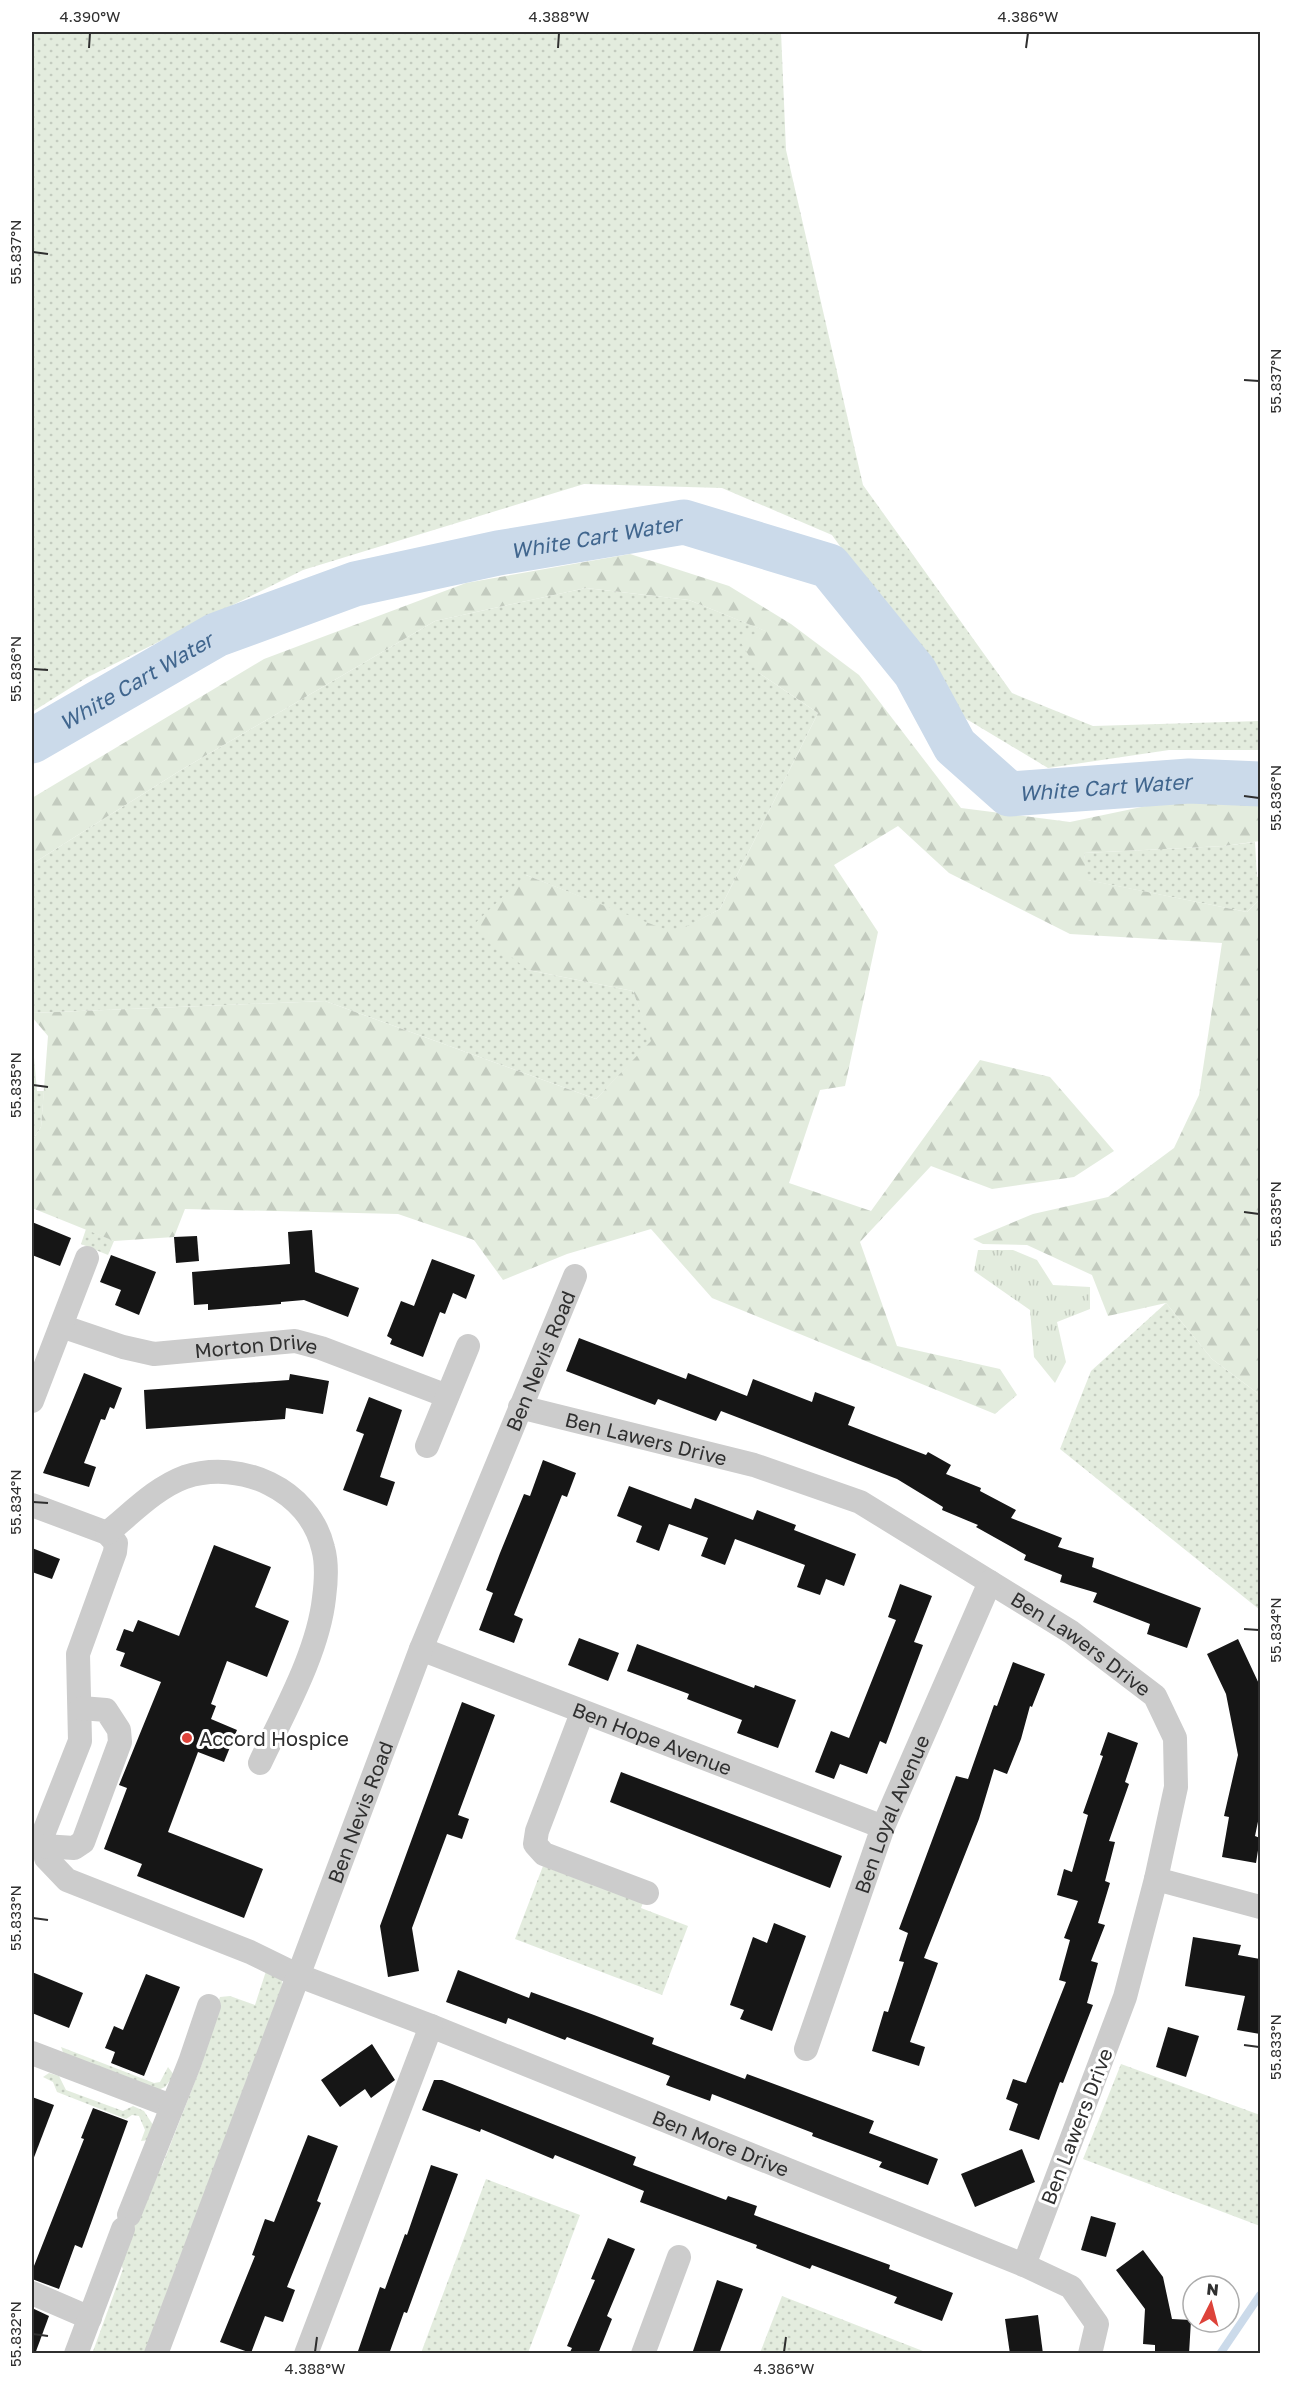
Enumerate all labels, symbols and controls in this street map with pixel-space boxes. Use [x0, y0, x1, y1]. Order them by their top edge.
text: 4.390°W [59, 7, 121, 25]
text: 4.388°W [529, 7, 589, 25]
text: 4.386°W [998, 7, 1058, 25]
text: 55.837°N [6, 219, 24, 285]
text: 55.837°N [1266, 348, 1284, 414]
water label: White Cart Water [509, 509, 686, 564]
water label: White Cart Water [55, 625, 220, 735]
text: 55.836°N [6, 636, 24, 702]
text: 55.836°N [1266, 765, 1284, 831]
water label: White Cart Water [1018, 768, 1195, 806]
text: 55.835°N [6, 1052, 24, 1118]
text: 55.835°N [1266, 1181, 1284, 1247]
street label: Ben Nevis Road [500, 1287, 580, 1435]
street label: Morton Drive [193, 1329, 321, 1362]
street label: Ben Lawers Drive [563, 1407, 729, 1470]
text: 55.834°N [6, 1469, 24, 1535]
street label: Ben Lawers Drive [1007, 1586, 1156, 1701]
text: 55.834°N [1266, 1597, 1284, 1663]
street label: Ben Hope Avenue [569, 1697, 736, 1780]
place label: Accord Hospice [199, 1726, 349, 1750]
marker: Accord Hospice [180, 1731, 194, 1745]
street label: Ben Loyal Avenue [849, 1731, 934, 1897]
street label: Ben Nevis Road [322, 1738, 397, 1886]
text: 55.833°N [6, 1885, 24, 1951]
text: 55.833°N [1266, 2014, 1284, 2080]
street label: Ben Lawers Drive [1035, 2044, 1117, 2208]
street label: Ben More Drive [649, 2105, 793, 2181]
north arrow [1181, 2274, 1241, 2334]
text: N [1205, 2279, 1220, 2300]
text: 55.832°N [6, 2301, 24, 2367]
text: 4.388°W [285, 2359, 345, 2377]
text: 4.386°W [754, 2359, 814, 2377]

